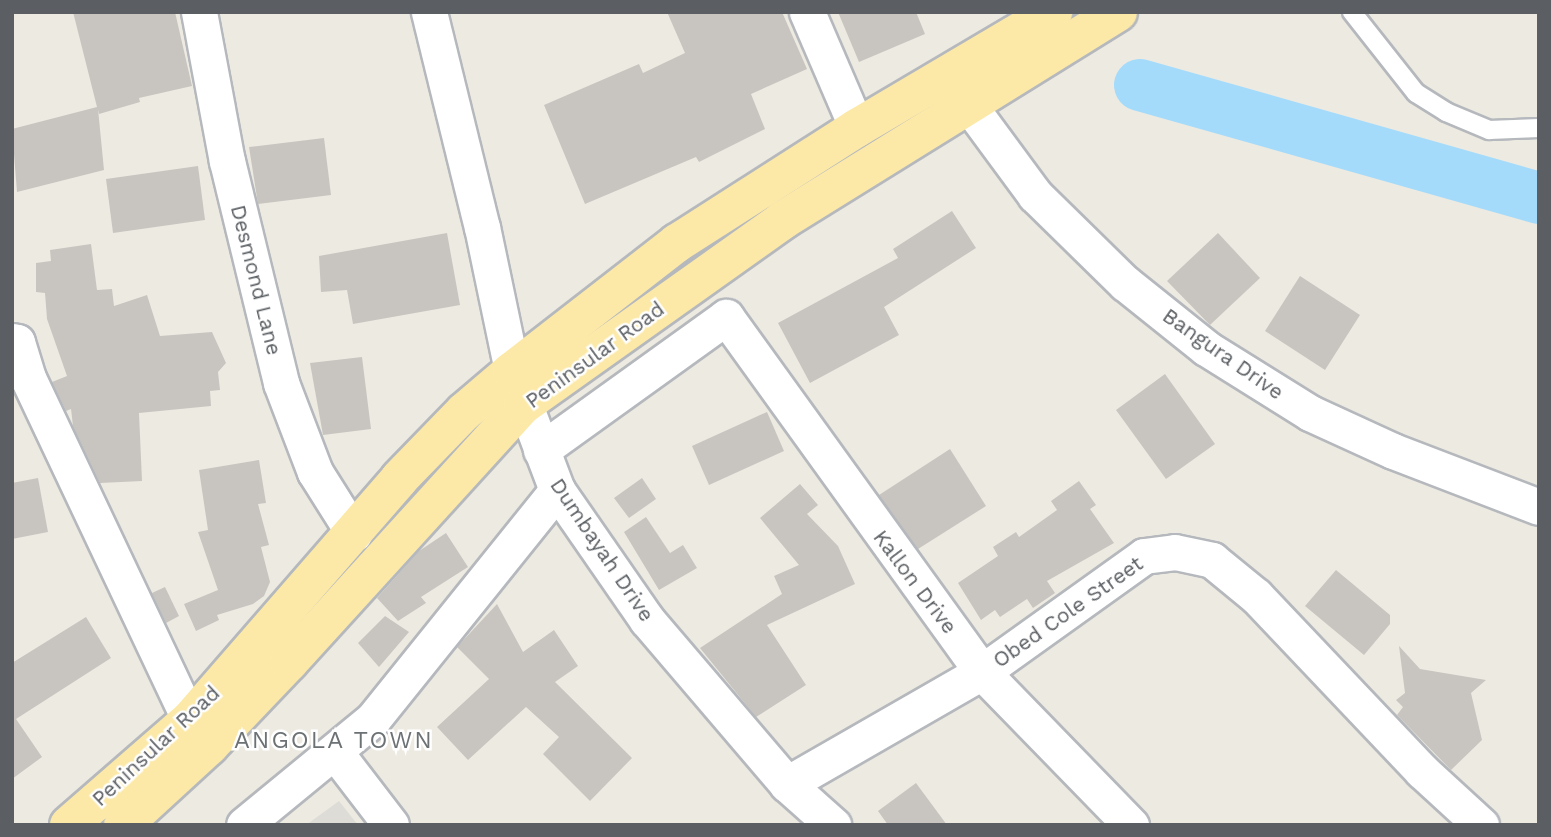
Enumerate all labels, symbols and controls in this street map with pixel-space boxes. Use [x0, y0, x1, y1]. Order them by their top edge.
street label: Desmond Lane [225, 202, 287, 358]
street label: Peninsular Road [521, 296, 669, 414]
street label: Bangura Drive [1158, 303, 1288, 405]
street label: Dumbayah Drive [545, 474, 659, 626]
street label: Kallon Drive [868, 525, 962, 639]
street label: Obed Cole Street [988, 551, 1148, 673]
street label: Peninsular Road [87, 680, 225, 812]
district label: ANGOLA TOWN [235, 727, 433, 755]

